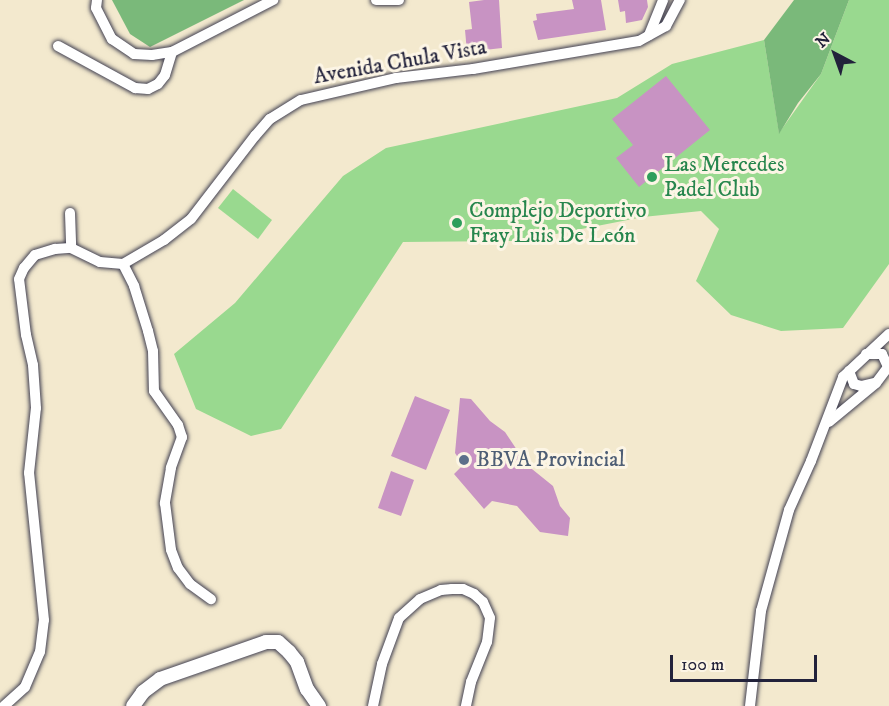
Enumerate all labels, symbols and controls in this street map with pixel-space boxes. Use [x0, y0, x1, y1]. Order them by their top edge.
north arrow [805, 24, 865, 84]
text: N [812, 29, 835, 52]
street label: Avenida Chula Vista [312, 34, 488, 90]
place label: Las Mercedes Padel Club [664, 151, 784, 202]
marker: Las Mercedes Padel Club [645, 170, 659, 184]
place label: Complejo Deportivo Fray Luis De León [469, 197, 647, 248]
marker: Complejo Deportivo Fray Luis De León [450, 216, 464, 230]
place label: BBVA Provincial [476, 447, 625, 473]
marker: BBVA Provincial [457, 453, 471, 467]
scale bar [673, 643, 820, 681]
text: 100 m [681, 654, 724, 676]

